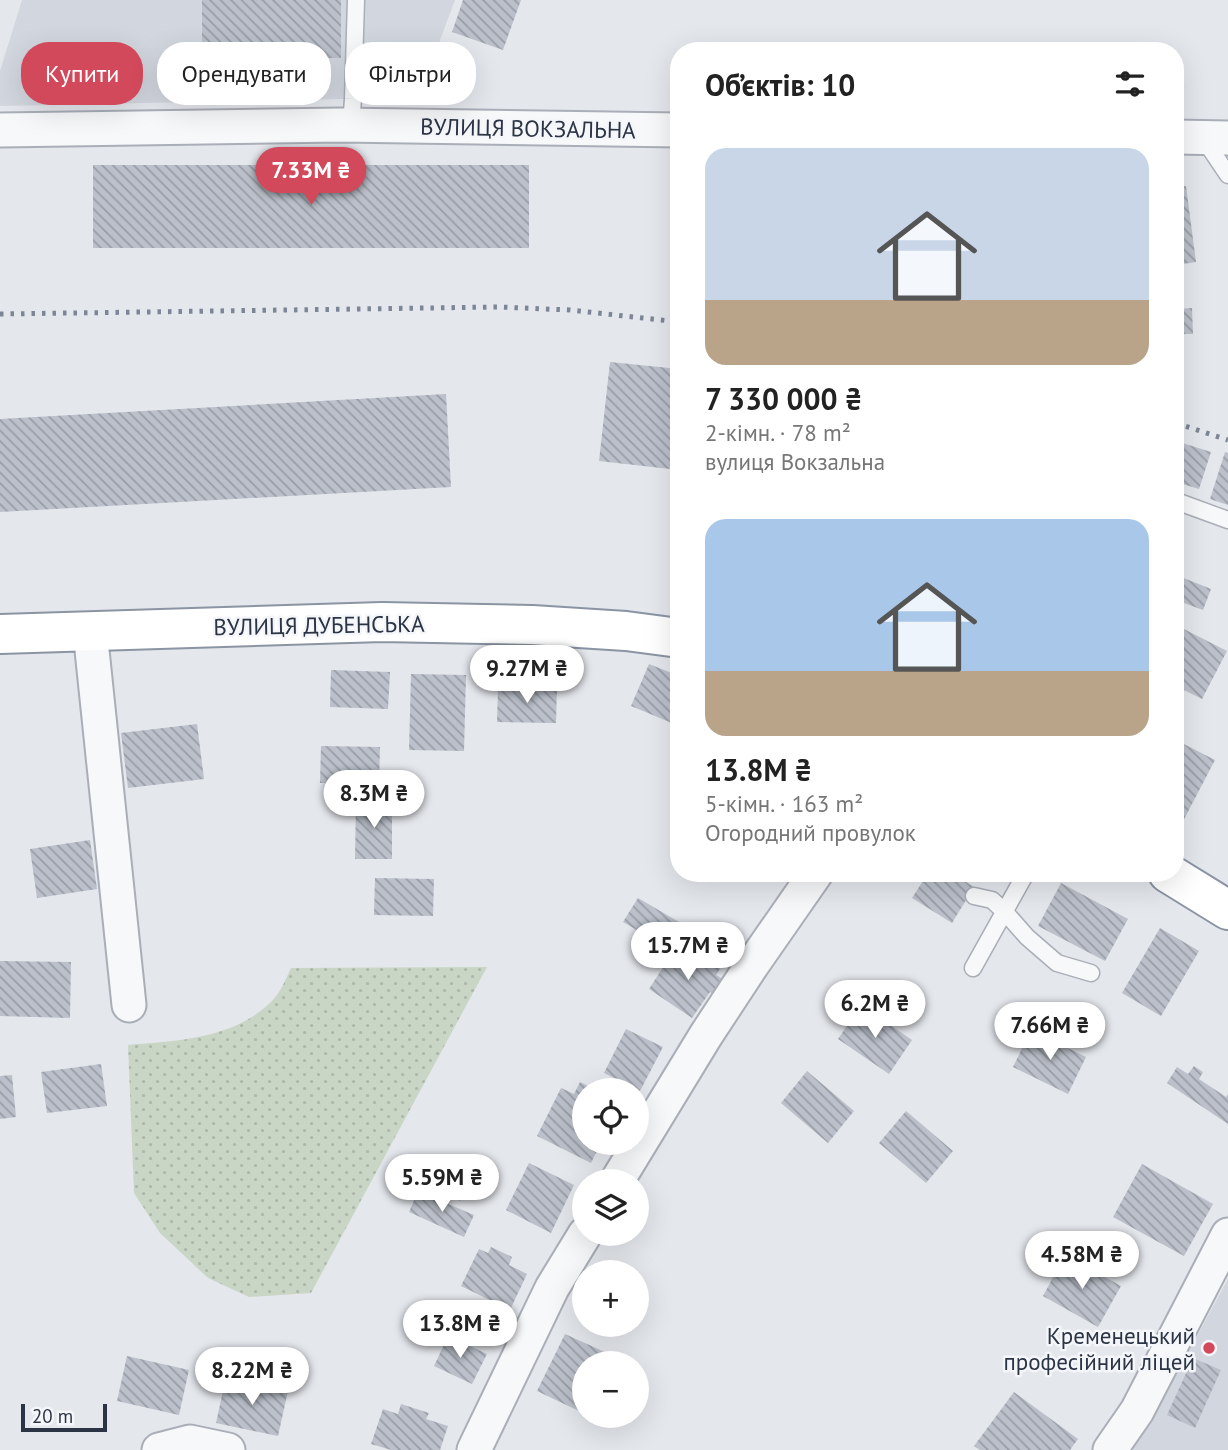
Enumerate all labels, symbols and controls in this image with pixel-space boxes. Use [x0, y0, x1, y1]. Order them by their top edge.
chip: Купити [21, 42, 143, 105]
chip: Орендувати [157, 42, 331, 105]
chip: Фільтри [345, 42, 476, 105]
text: Об’єктів: 10 [705, 65, 855, 104]
icon: filters [1111, 65, 1149, 103]
street label: ВУЛИЦЯ ВОКЗАЛЬНА [420, 112, 637, 144]
pin: 7.33M ₴ [246, 148, 376, 207]
text: 7.33M ₴ [271, 155, 351, 184]
icon: home [864, 193, 990, 319]
text: 7 330 000 ₴ [705, 379, 862, 418]
text: 2-кімн. · 78 m² [705, 418, 851, 447]
text: вулиця Вокзальна [705, 447, 885, 476]
icon: home [864, 564, 990, 690]
street label: ВУЛИЦЯ ДУБЕНСЬКА [213, 609, 425, 641]
pin: 9.27M ₴ [462, 646, 592, 705]
text: 9.27M ₴ [486, 653, 568, 682]
text: 13.8M ₴ [705, 750, 812, 789]
pin: 8.3M ₴ [317, 770, 431, 830]
text: 8.3M ₴ [339, 778, 409, 807]
text: 5-кімн. · 163 m² [705, 789, 863, 818]
text: Огородний провулок [705, 818, 916, 847]
pin: 15.7M ₴ [623, 922, 753, 982]
text: 15.7M ₴ [647, 930, 729, 959]
pin: 6.2M ₴ [818, 981, 932, 1040]
text: 6.2M ₴ [840, 988, 910, 1017]
pin: 7.66M ₴ [985, 1002, 1115, 1062]
text: 7.66M ₴ [1010, 1010, 1090, 1039]
map controls [572, 1078, 649, 1428]
button: locate [572, 1078, 649, 1155]
pin: 5.59M ₴ [377, 1154, 507, 1214]
text: 5.59M ₴ [401, 1162, 483, 1191]
button: layers [572, 1169, 649, 1246]
pin: 4.58M ₴ [1017, 1232, 1147, 1291]
text: 4.58M ₴ [1041, 1239, 1123, 1268]
button: + [572, 1260, 649, 1337]
pin: 13.8M ₴ [395, 1300, 525, 1360]
text: 13.8M ₴ [419, 1308, 501, 1337]
place label: Кременецький професійний ліцей [1004, 1321, 1195, 1376]
marker: Кременецький професійний ліцей [1201, 1340, 1217, 1356]
pin: 8.22M ₴ [187, 1348, 317, 1407]
button: − [572, 1351, 649, 1428]
text: 8.22M ₴ [211, 1355, 293, 1384]
scale bar [21, 1401, 107, 1433]
text: 20 m [32, 1404, 73, 1428]

